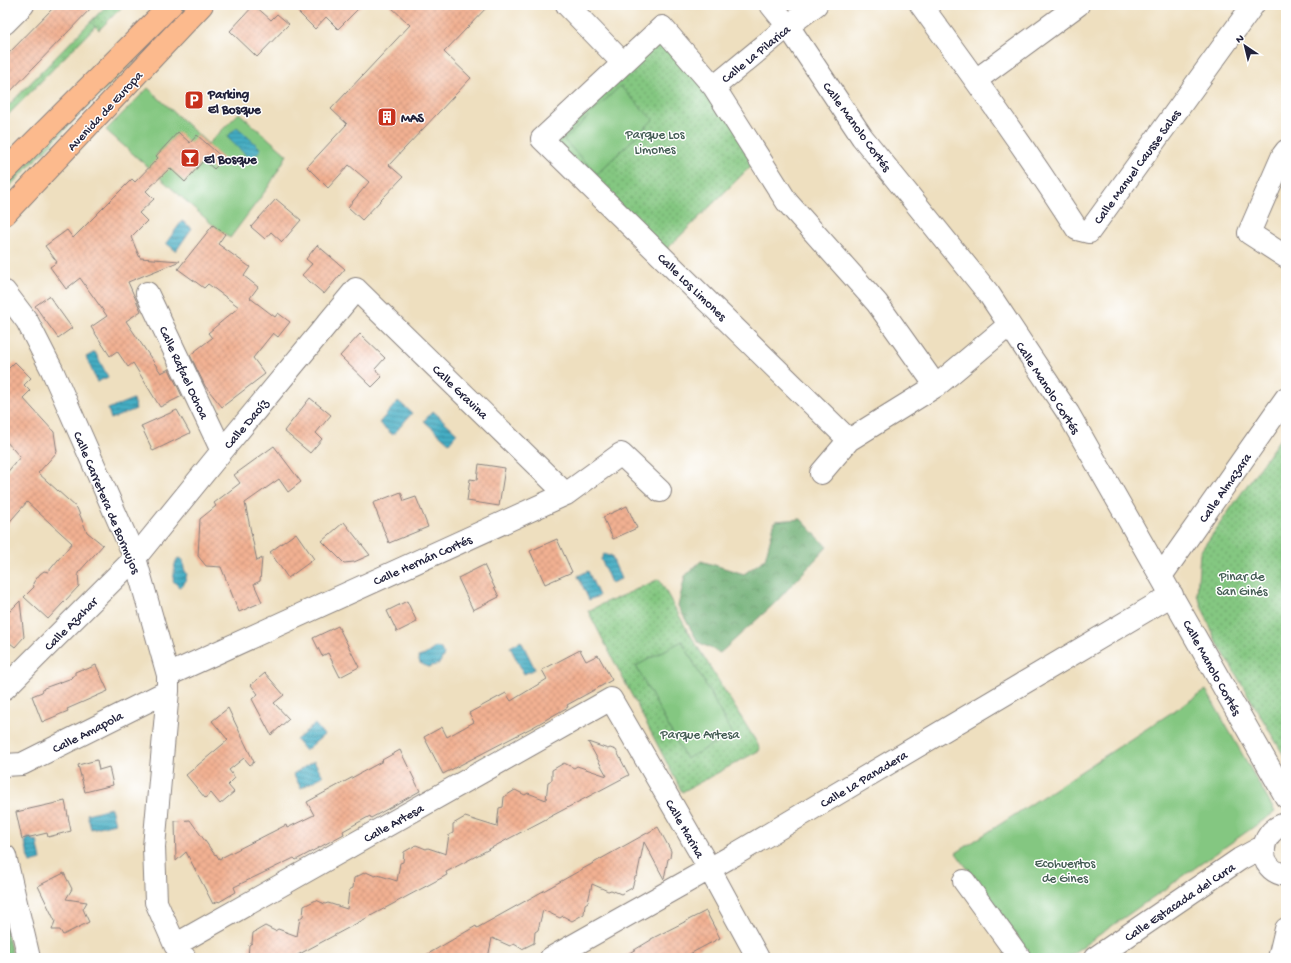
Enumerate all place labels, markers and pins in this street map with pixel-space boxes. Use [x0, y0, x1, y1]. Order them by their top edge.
place label: Parking El Bosque [207, 88, 262, 118]
parking icon: Parking El Bosque [183, 89, 205, 111]
building icon: MAS [376, 106, 398, 128]
place label: MAS [401, 112, 425, 127]
bar icon: El Bosque [179, 147, 201, 169]
place label: El Bosque [204, 153, 258, 168]

